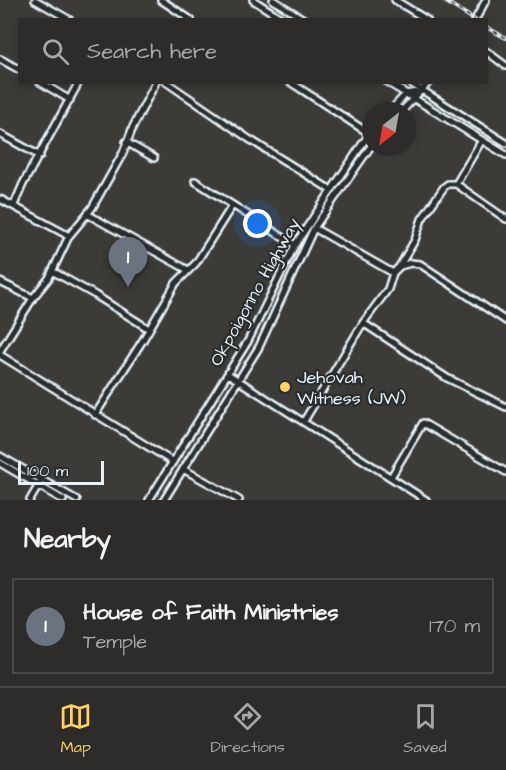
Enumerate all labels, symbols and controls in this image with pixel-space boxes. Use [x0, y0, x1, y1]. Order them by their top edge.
search box [18, 18, 488, 84]
icon: search [39, 35, 72, 68]
text: Search here [87, 36, 217, 67]
north arrow [362, 102, 416, 156]
your location [243, 209, 272, 238]
street label: Okpoigonno Highway [204, 213, 307, 371]
pin: 1 [108, 238, 148, 287]
place label: Jehovah Witness (JW) [297, 365, 406, 411]
marker: Jehovah Witness (JW) [278, 380, 292, 394]
scale bar [18, 458, 104, 486]
text: 100 m [27, 460, 68, 482]
text: Nearby [24, 521, 111, 557]
text: House of Faith Ministries [83, 597, 338, 628]
text: 1 [44, 612, 47, 640]
text: 170 m [429, 612, 480, 640]
text: Temple [83, 628, 147, 656]
tab: Map [59, 700, 92, 758]
tab: Directions [211, 700, 285, 758]
tab: Saved [403, 700, 447, 758]

